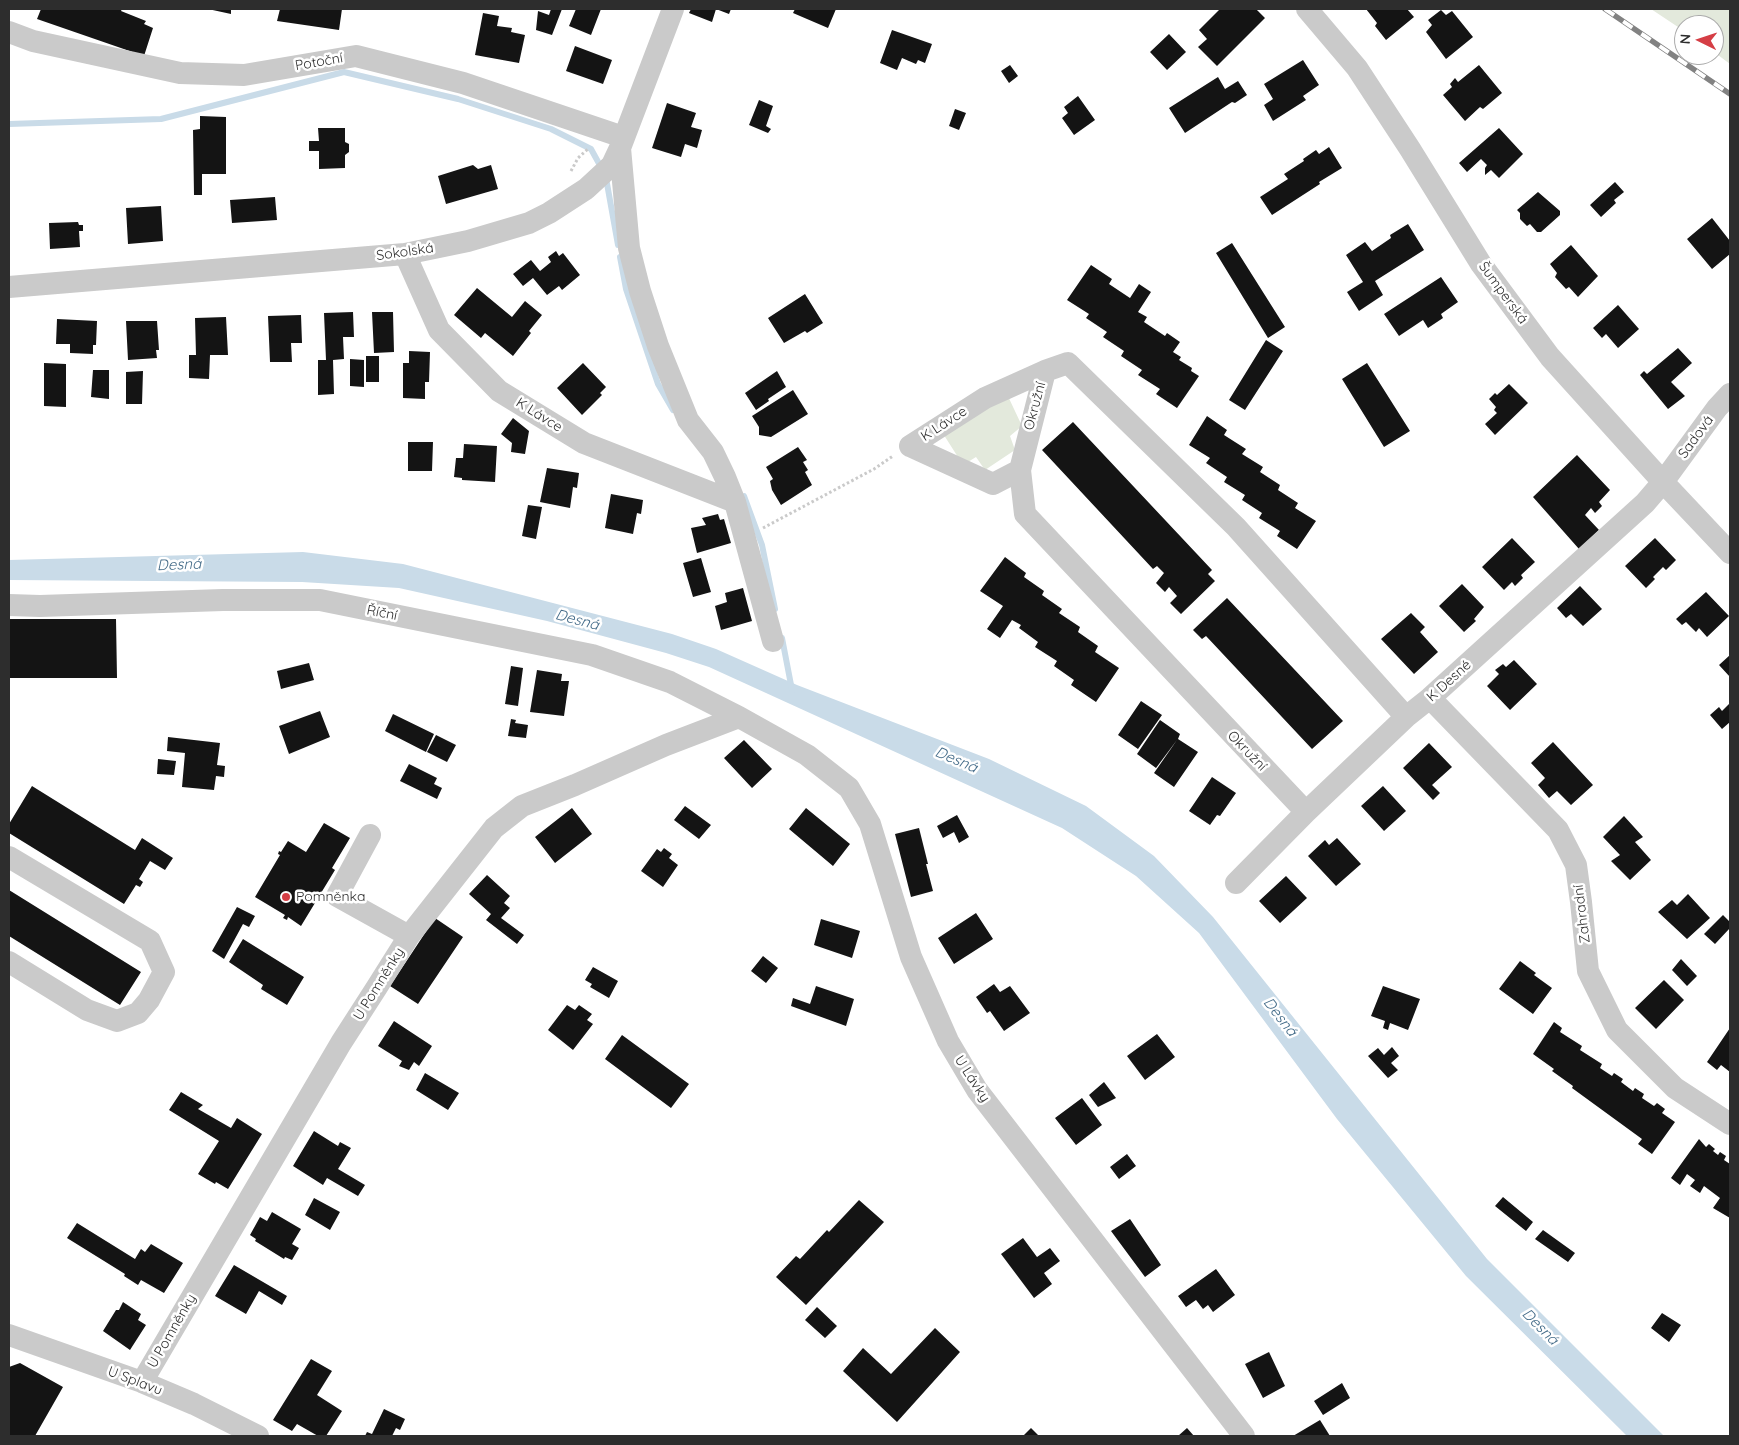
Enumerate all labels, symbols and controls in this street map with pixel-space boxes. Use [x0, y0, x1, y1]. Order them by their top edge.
north arrow [1674, 15, 1724, 65]
text: N [1676, 33, 1694, 45]
street label: Potoční [294, 50, 344, 74]
street label: Sokolská [375, 240, 435, 264]
street label: Šumperská [1475, 259, 1531, 327]
street label: Okružní [1020, 380, 1050, 432]
street label: K Lávce [513, 394, 565, 436]
street label: K Lávce [918, 403, 970, 445]
street label: Sadová [1675, 412, 1717, 462]
water label: Desná [157, 555, 201, 575]
street label: Říční [365, 602, 399, 624]
water label: Desná [553, 606, 601, 634]
street label: K Desné [1423, 657, 1475, 705]
street label: Okružní [1224, 727, 1270, 775]
water label: Desná [932, 743, 980, 777]
street label: Zahradní [1570, 884, 1594, 944]
place label: Pomněnka [296, 889, 365, 905]
marker: Pomněnka [280, 891, 292, 903]
street label: U Pomněnky [350, 944, 408, 1024]
water label: Desná [1259, 994, 1301, 1040]
street label: U Lávky [951, 1052, 993, 1106]
street label: U Pomněnky [144, 1291, 200, 1371]
water label: Desná [1518, 1305, 1562, 1349]
street label: U Splavu [105, 1363, 165, 1399]

